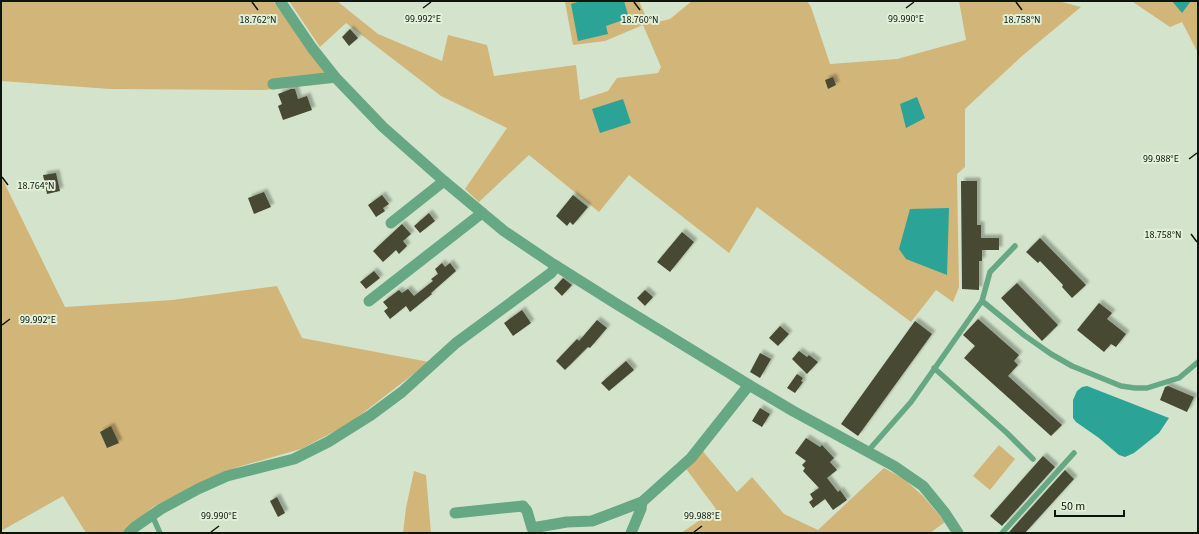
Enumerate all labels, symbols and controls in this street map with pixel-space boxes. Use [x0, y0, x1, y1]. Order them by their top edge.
text: 99.992°E [405, 12, 441, 26]
text: 99.990°E [888, 12, 924, 26]
text: 18.762°N [239, 13, 277, 27]
text: 18.760°N [621, 13, 659, 27]
text: 18.758°N [1003, 13, 1041, 27]
text: 99.988°E [1143, 152, 1179, 166]
text: 18.764°N [17, 179, 55, 193]
text: 18.758°N [1144, 228, 1182, 242]
text: 99.992°E [20, 313, 56, 327]
scale bar [1055, 492, 1124, 518]
text: 50 m [1061, 498, 1085, 515]
text: 99.990°E [201, 509, 237, 523]
text: 99.988°E [684, 509, 720, 523]

